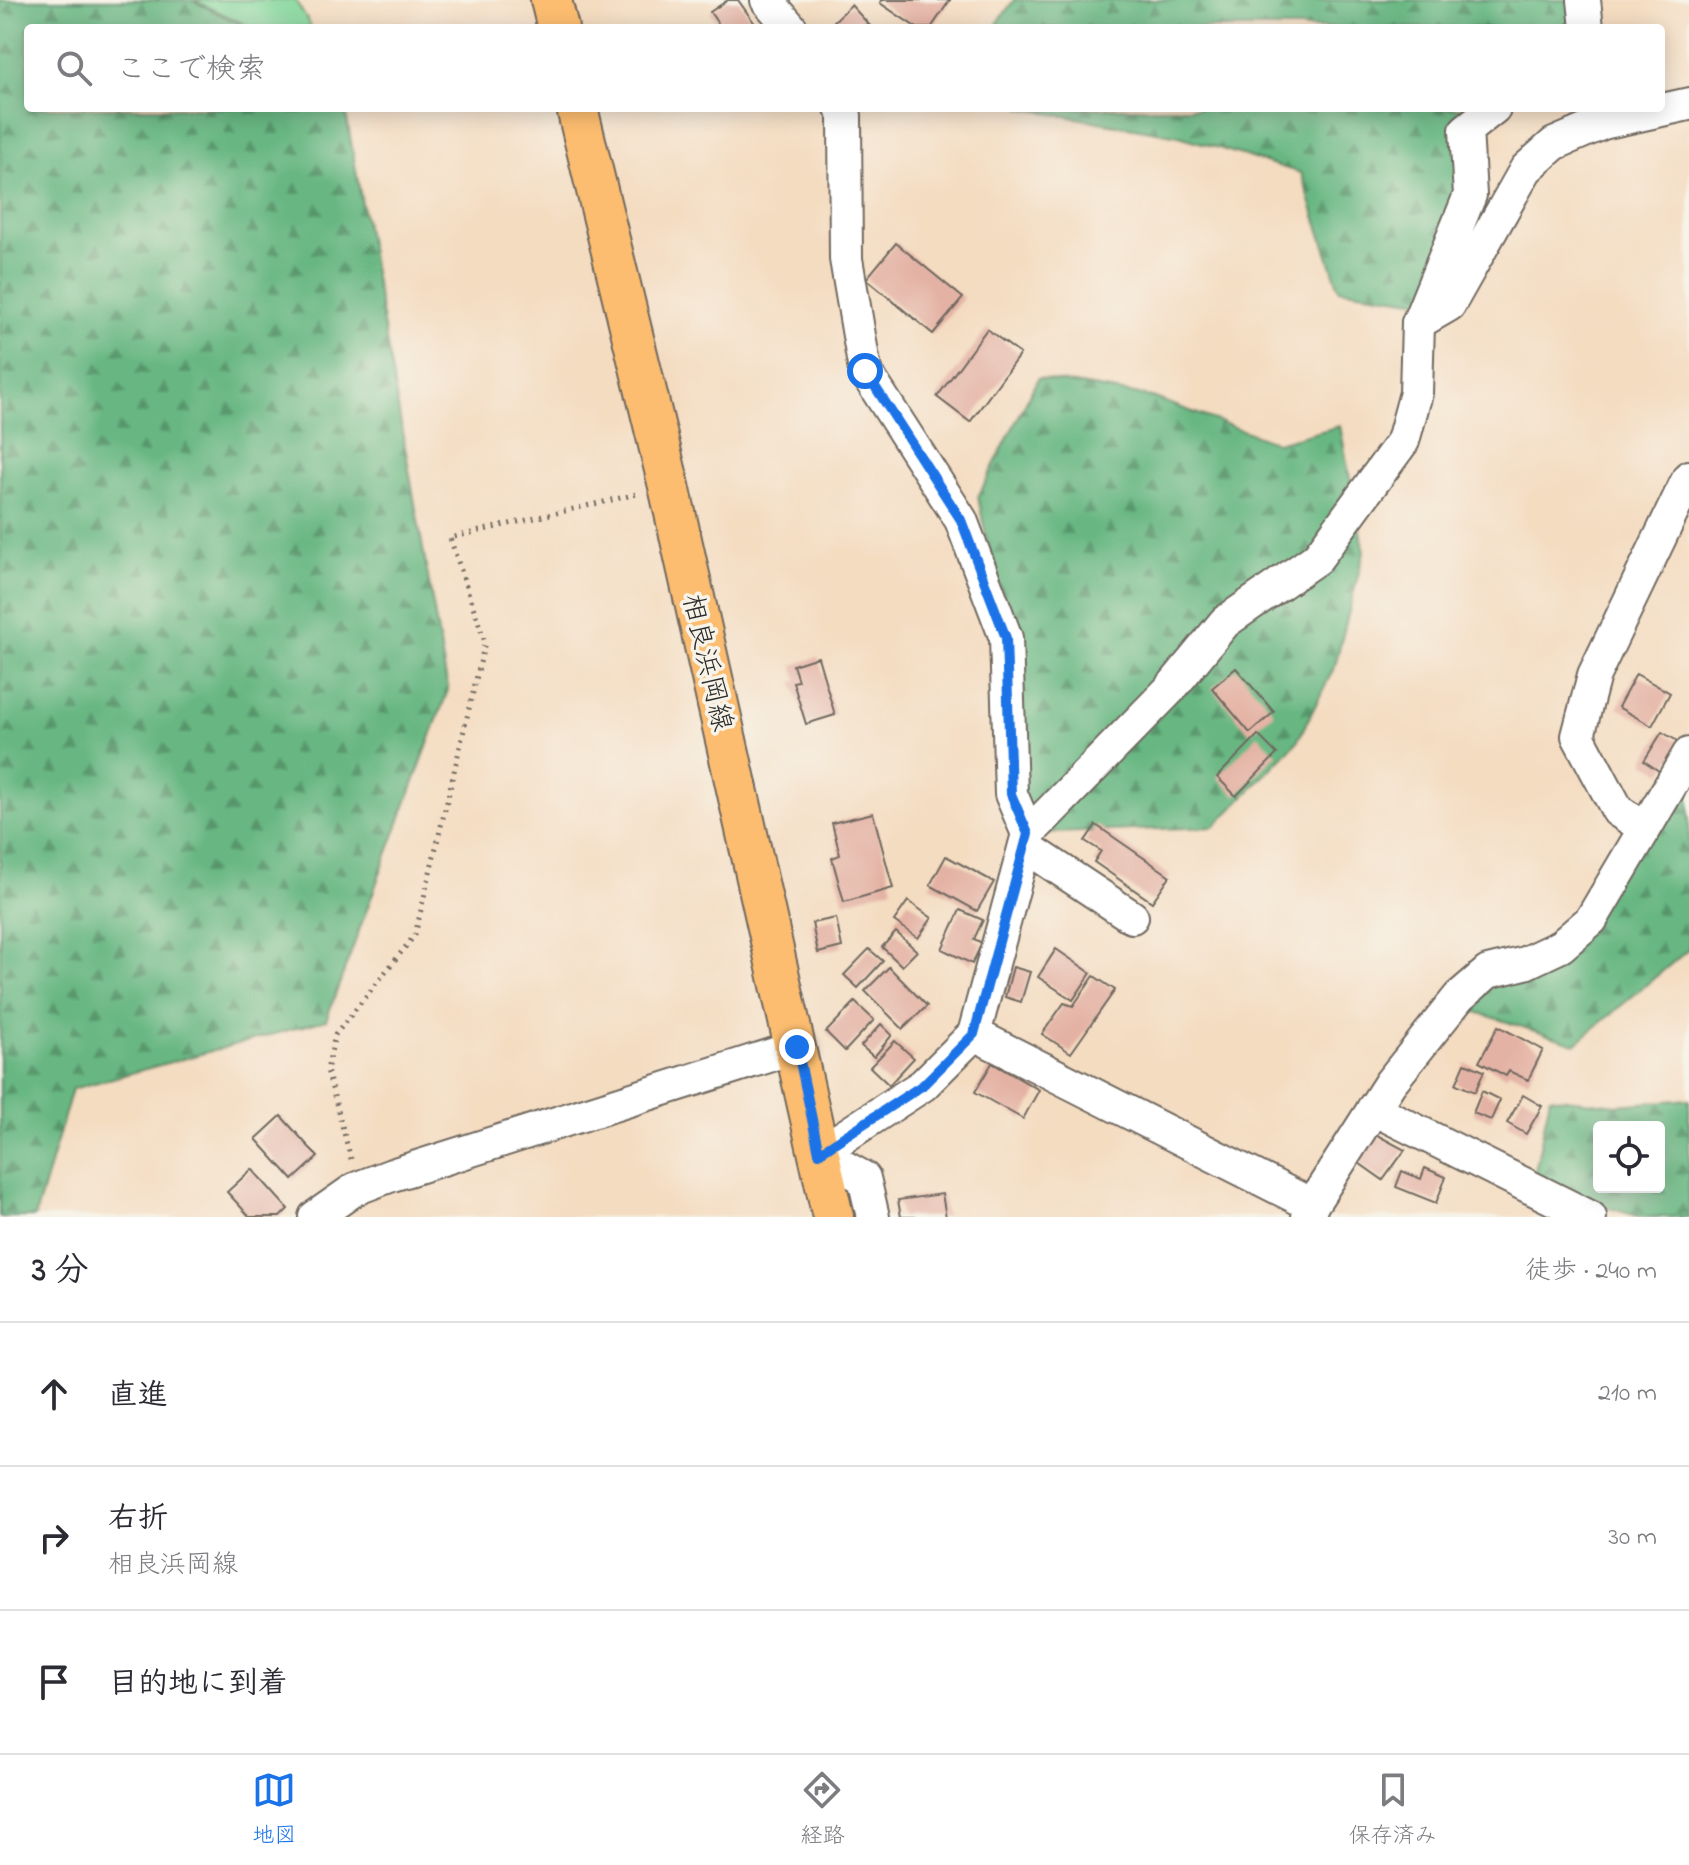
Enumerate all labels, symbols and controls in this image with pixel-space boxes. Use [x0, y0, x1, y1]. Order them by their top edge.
search box [24, 24, 1665, 112]
icon: search [52, 46, 96, 90]
text: ここで検索 [116, 49, 266, 93]
route start [847, 353, 883, 389]
street label: 相良浜岡線 [670, 590, 741, 736]
route end [779, 1029, 815, 1065]
map controls [1593, 1121, 1665, 1193]
button: locate [1593, 1121, 1665, 1193]
text: 3 分 [32, 1247, 89, 1297]
text: 徒歩 · 240 m [1525, 1253, 1657, 1291]
icon: ahead [32, 1372, 76, 1416]
text: 直進 [108, 1375, 168, 1419]
text: 210 m [1598, 1375, 1657, 1413]
text: 右折 [108, 1498, 168, 1542]
icon: right [32, 1516, 76, 1560]
text: 30 m [1608, 1519, 1657, 1557]
text: 相良浜岡線 [108, 1547, 238, 1585]
icon: arrive [32, 1660, 76, 1704]
text: 目的地に到着 [108, 1663, 288, 1707]
tab: 地図 [252, 1768, 296, 1853]
tab: 経路 [800, 1768, 845, 1853]
tab: 保存済み [1349, 1768, 1437, 1853]

